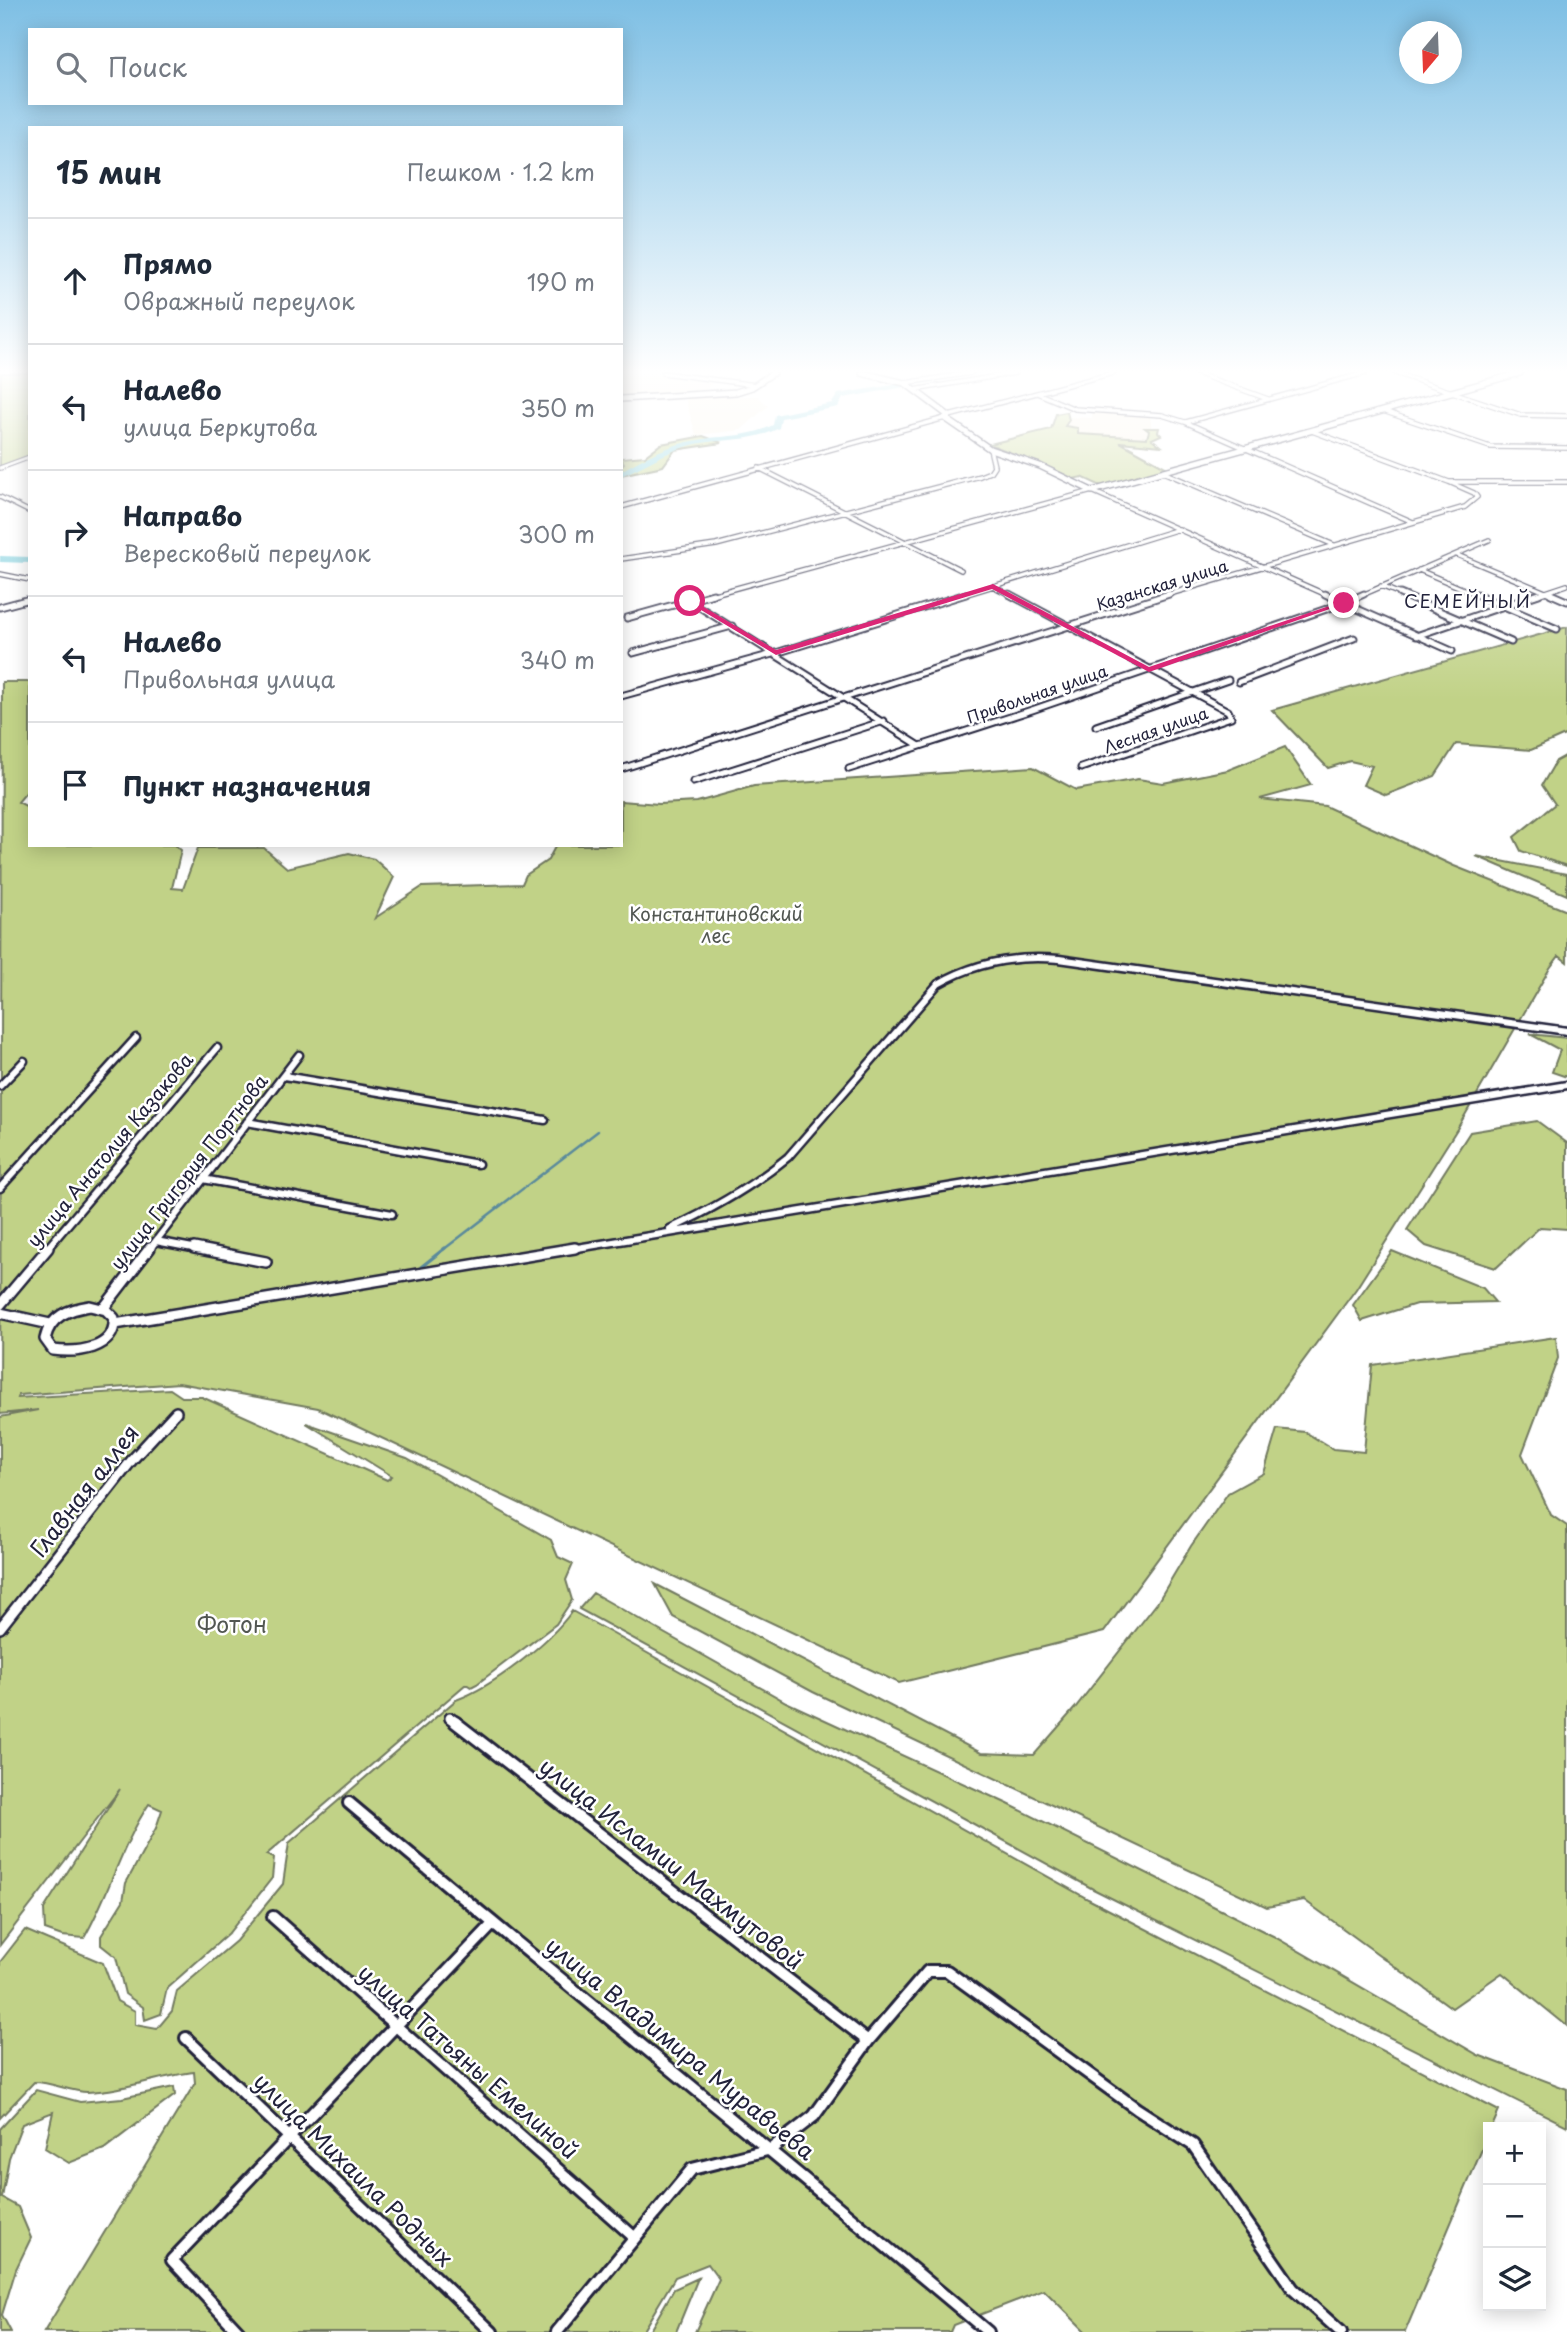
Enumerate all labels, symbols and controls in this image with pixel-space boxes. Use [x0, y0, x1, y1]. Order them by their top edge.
north arrow [1399, 21, 1462, 84]
search box [28, 28, 623, 105]
text: Поиск [108, 47, 187, 86]
icon: search [52, 48, 90, 86]
text: 15 мин [56, 149, 162, 194]
text: Пешком · 1.2 km [407, 154, 595, 189]
text: Прямо [123, 244, 212, 283]
icon: ahead [56, 262, 94, 300]
text: 190 m [527, 264, 595, 299]
text: Овражный переулок [123, 283, 355, 318]
text: Налево [123, 370, 221, 409]
icon: left [56, 388, 94, 426]
text: 350 m [520, 390, 595, 425]
text: улица Беркутова [123, 409, 317, 444]
text: Направо [123, 496, 242, 535]
icon: right [56, 514, 94, 552]
text: 300 m [518, 516, 595, 551]
text: Вересковый переулок [123, 535, 371, 570]
street label: Казанская улица [1093, 553, 1230, 615]
route start [674, 585, 705, 616]
route end [1328, 587, 1359, 618]
district label: СЕМЕЙНЫЙ [1404, 587, 1532, 614]
text: Налево [123, 622, 221, 661]
icon: left [56, 640, 94, 678]
text: 340 m [520, 642, 595, 677]
street label: Привольная улица [963, 658, 1110, 728]
text: Привольная улица [123, 661, 335, 696]
street label: Лесная улица [1100, 700, 1211, 758]
icon: arrive [56, 766, 94, 804]
text: Пункт назначения [123, 766, 371, 805]
park label: Константиновский лес [629, 899, 803, 949]
street label: улица Анатолия Казакова [19, 1046, 199, 1253]
street label: улица Григория Портнова [103, 1067, 274, 1275]
street label: Главная аллея [21, 1416, 147, 1564]
park label: Фотон [197, 1606, 267, 1641]
street label: улица Исламии Махмутовой [532, 1748, 811, 1977]
street label: улица Владимира Муравьева [539, 1928, 824, 2168]
street label: улица Татьяны Емелиной [351, 1955, 587, 2167]
street label: улица Михаила Родных [246, 2064, 462, 2274]
map controls [1483, 2122, 1546, 2311]
button: + [1483, 2122, 1546, 2185]
button: − [1483, 2185, 1546, 2248]
button: layers [1483, 2248, 1546, 2311]

